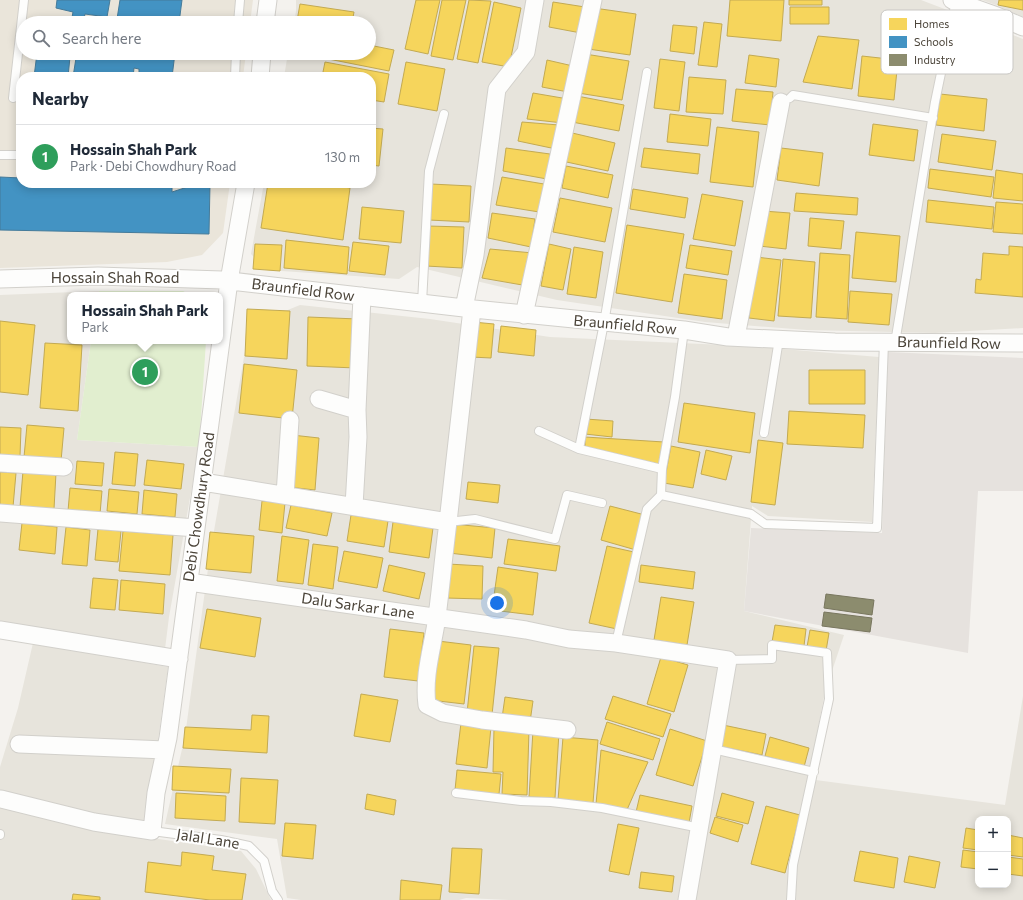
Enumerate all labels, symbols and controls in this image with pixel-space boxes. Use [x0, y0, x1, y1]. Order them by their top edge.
legend [881, 10, 1013, 74]
search box [16, 16, 376, 60]
text: Homes [914, 17, 949, 30]
icon: search [30, 27, 52, 49]
text: Search here [62, 29, 141, 47]
text: Schools [914, 35, 953, 48]
text: Industry [914, 53, 956, 66]
text: Nearby [32, 88, 89, 109]
text: Hossain Shah Park [70, 140, 197, 158]
text: 1 [42, 149, 48, 165]
text: 130 m [325, 149, 360, 165]
text: Park · Debi Chowdhury Road [70, 158, 236, 174]
street label: Hossain Shah Road [51, 268, 179, 286]
street label: Braunfield Row [251, 274, 356, 304]
popup [67, 292, 223, 344]
text: Hossain Shah Park [81, 301, 209, 319]
street label: Braunfield Row [573, 311, 678, 337]
text: Park [81, 319, 109, 335]
street label: Braunfield Row [897, 332, 1001, 352]
pin: 1 [132, 357, 158, 387]
street label: Debi Chowdhury Road [179, 431, 217, 583]
street label: Dalu Sarkar Lane [300, 588, 416, 622]
your location [487, 593, 507, 613]
map controls [975, 816, 1011, 888]
button: + [975, 816, 1011, 852]
street label: Jalal Lane [175, 824, 241, 852]
button: − [975, 852, 1011, 888]

